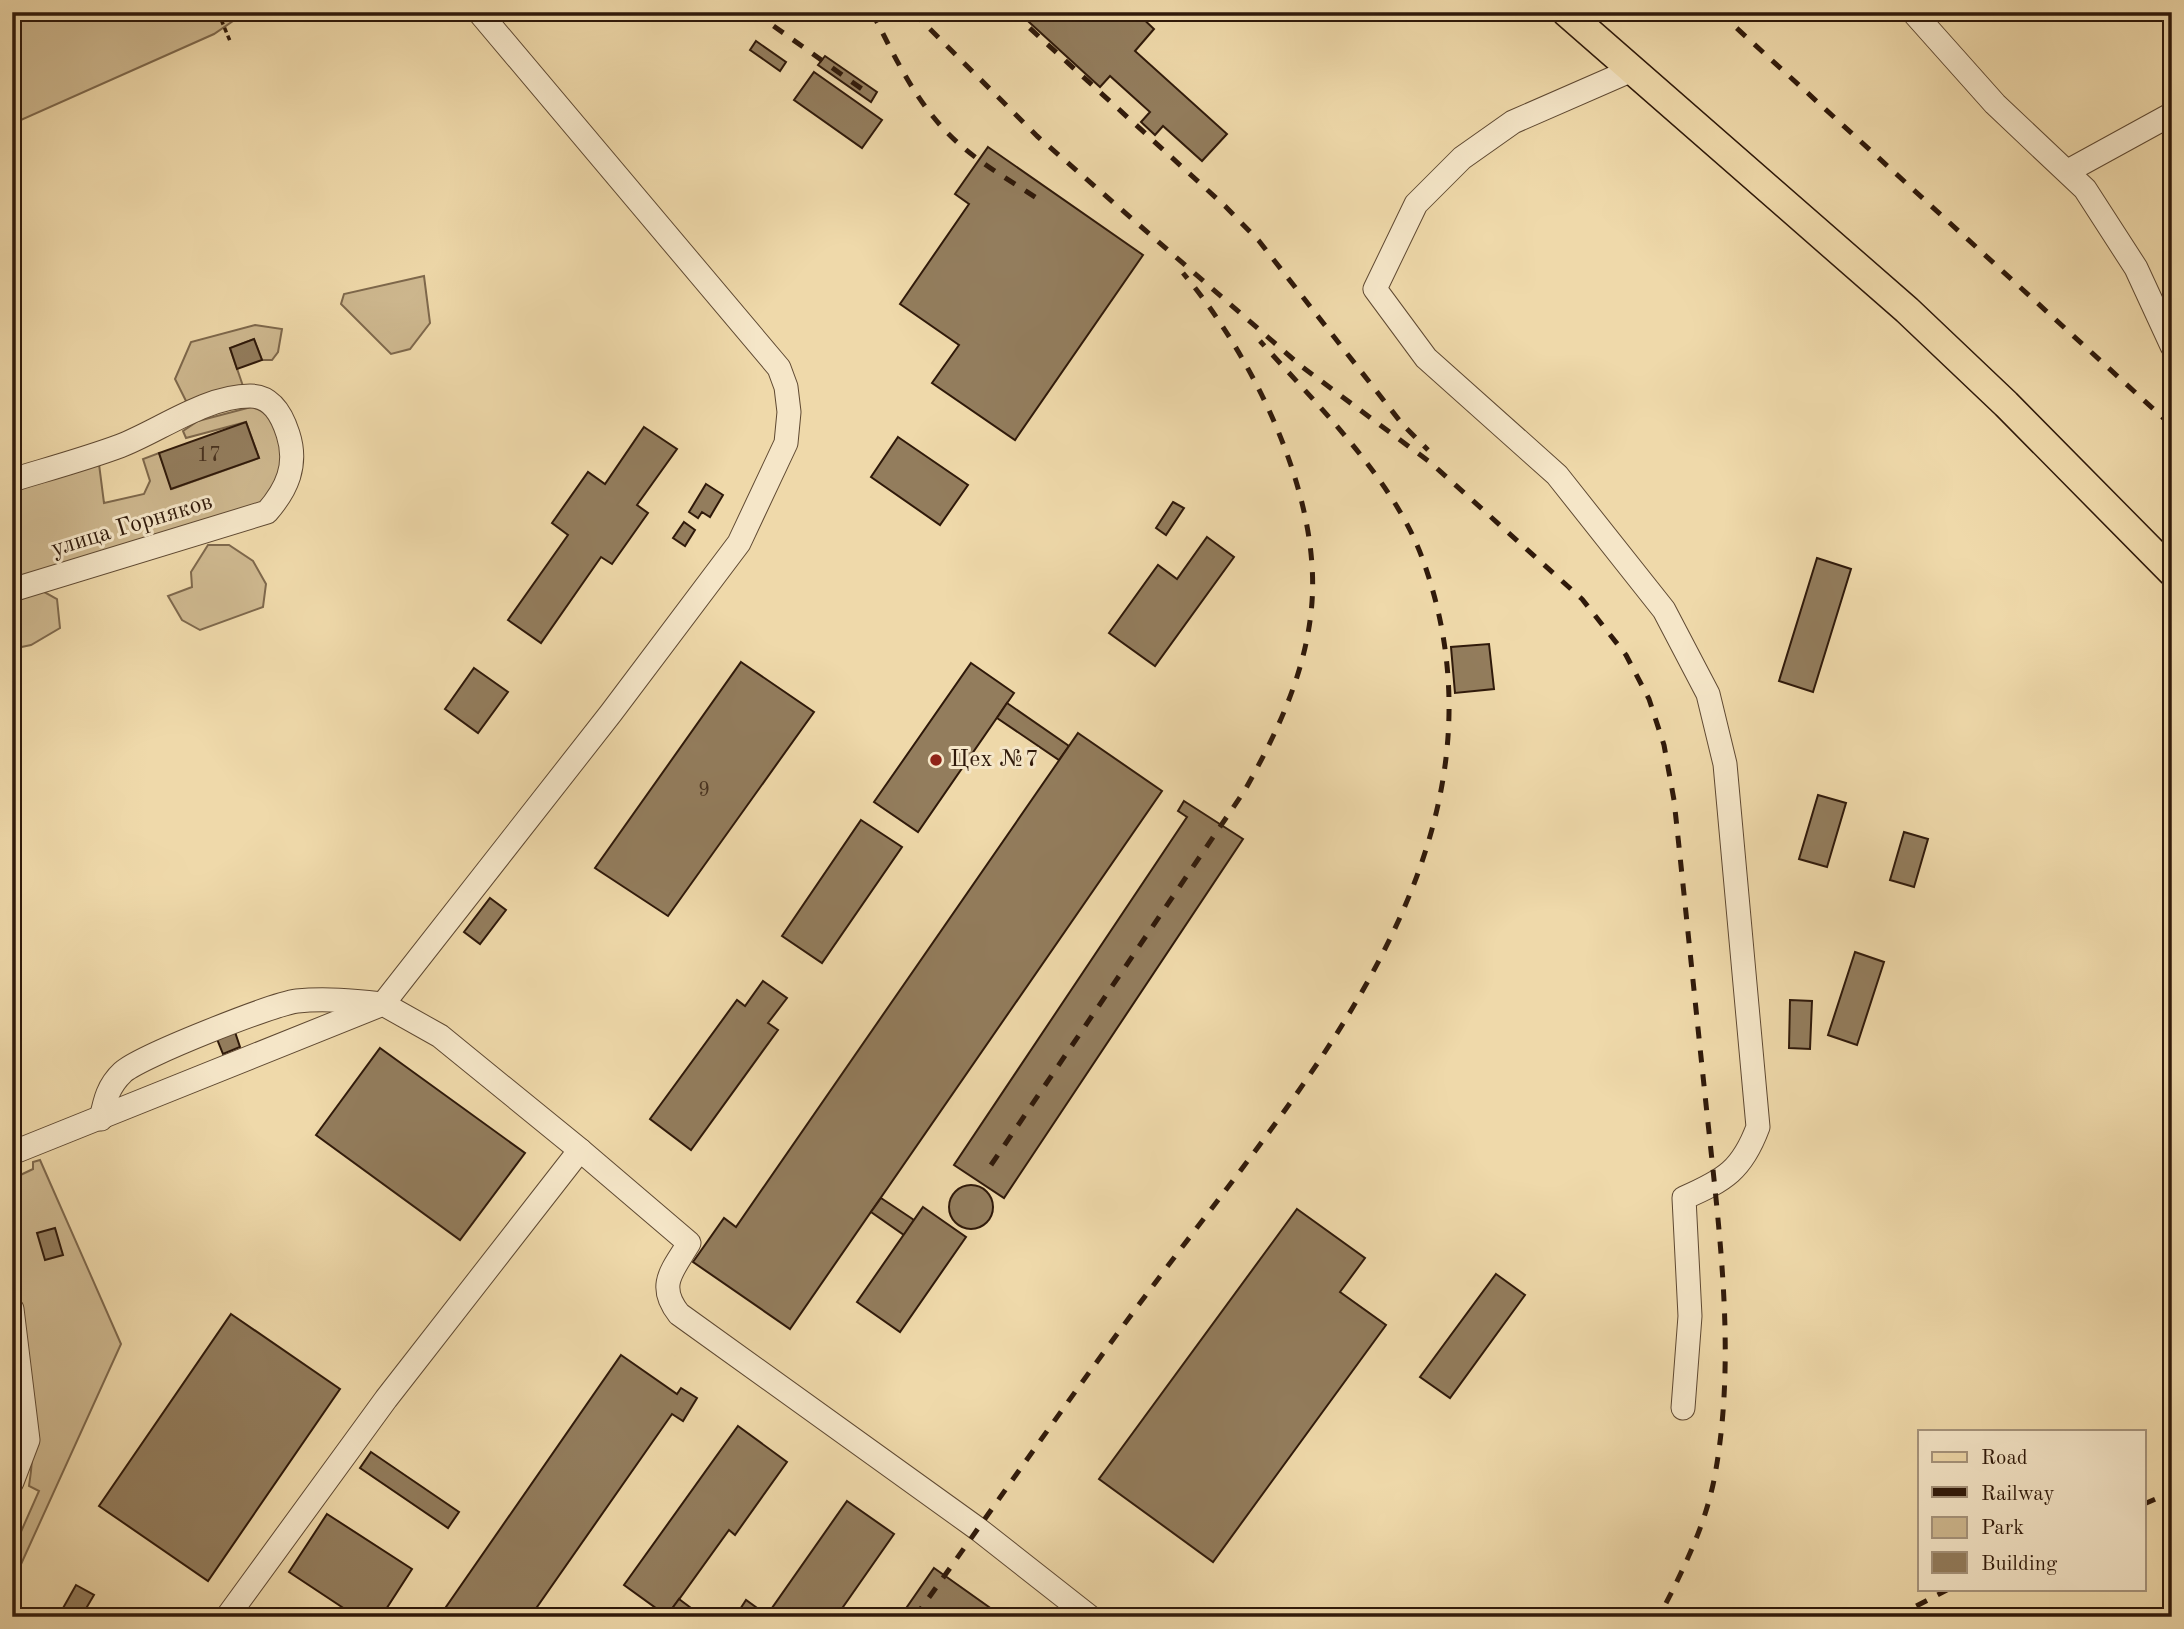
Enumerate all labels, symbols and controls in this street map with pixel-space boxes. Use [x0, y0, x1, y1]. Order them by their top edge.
house number: 17 [197, 445, 221, 466]
street label: улица Горняков [48, 490, 216, 562]
place label: Цех №7 [950, 748, 1039, 772]
marker: Цех №7 [928, 752, 944, 768]
house number: 9 [698, 780, 710, 801]
legend [1918, 1430, 2146, 1590]
text: Road [1981, 1448, 2028, 1469]
text: Railway [1981, 1484, 2055, 1505]
text: Park [1981, 1518, 2024, 1539]
text: Building [1981, 1554, 2058, 1575]

